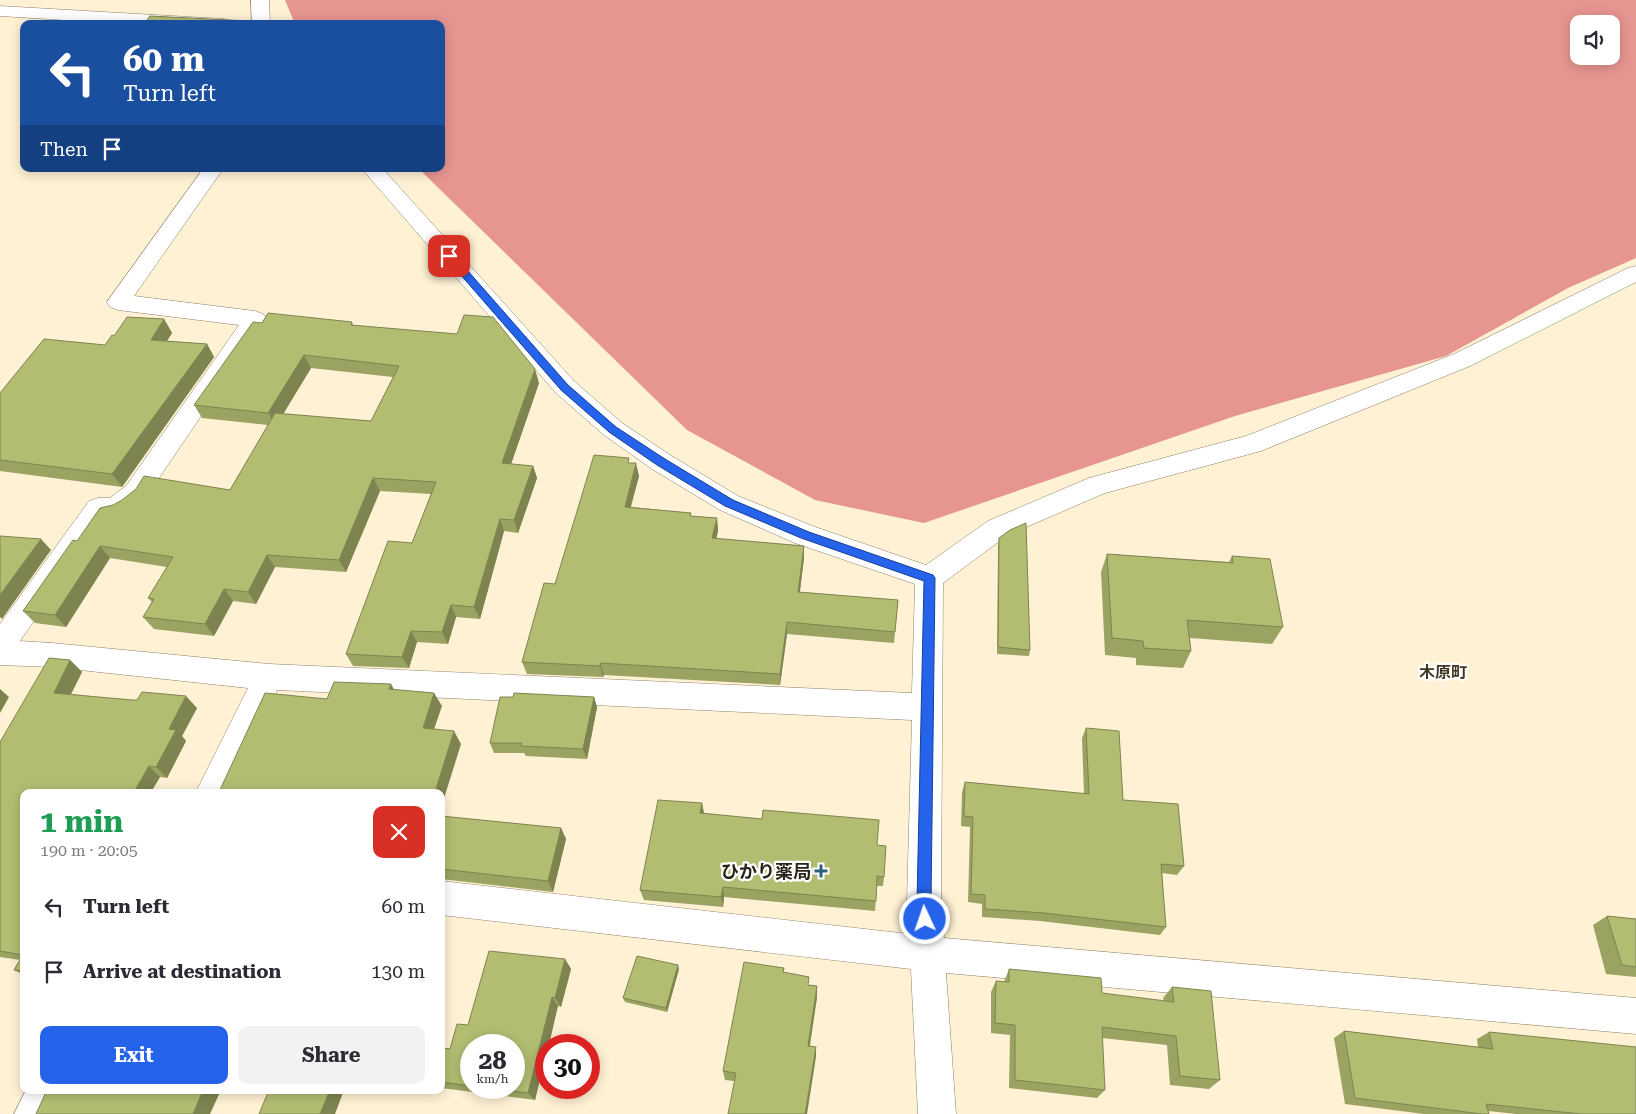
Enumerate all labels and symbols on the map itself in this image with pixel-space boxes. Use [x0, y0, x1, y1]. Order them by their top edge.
pin [428, 235, 470, 277]
district label: 木原町 [1419, 663, 1467, 682]
place label: ひかり薬局 [721, 861, 811, 882]
marker: ひかり薬局 [815, 865, 827, 877]
position arrow [898, 892, 950, 944]
speed limit sign: 30 [535, 1034, 600, 1099]

